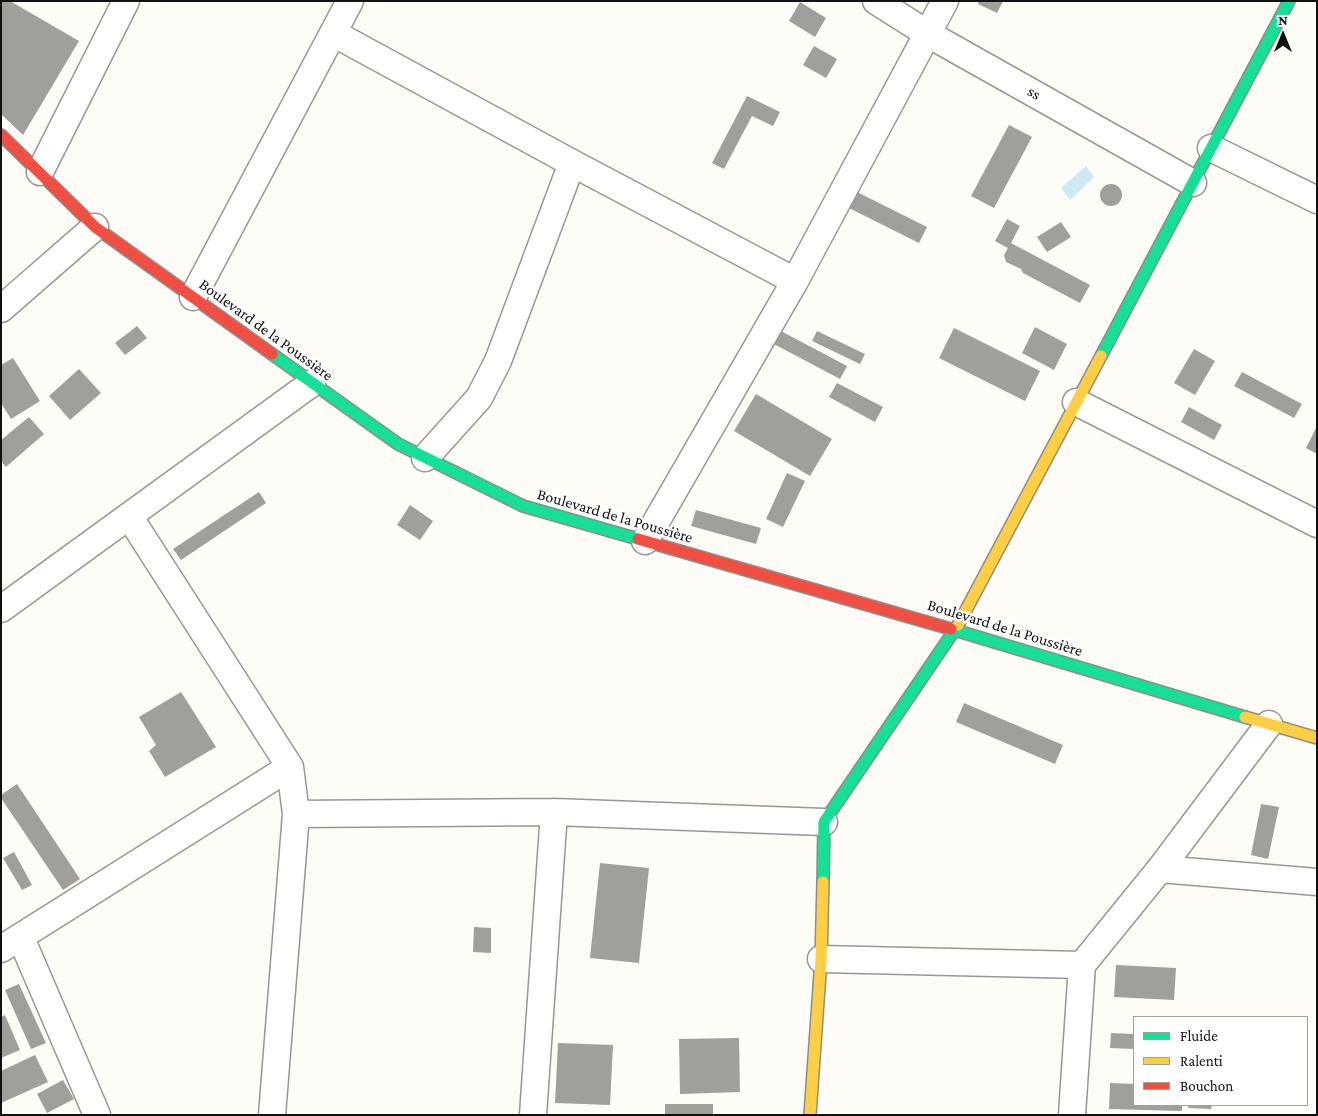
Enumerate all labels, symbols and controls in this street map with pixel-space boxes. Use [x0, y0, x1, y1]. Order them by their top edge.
north arrow [1258, 10, 1308, 60]
text: N [1278, 12, 1288, 28]
street label: ss [1024, 82, 1044, 104]
street label: Boulevard de la Poussière [195, 275, 337, 385]
street label: Boulevard de la Poussière [535, 485, 695, 547]
street label: Boulevard de la Poussière [925, 595, 1085, 661]
legend [1133, 1016, 1308, 1106]
text: Fluide [1180, 1028, 1218, 1044]
text: Ralenti [1180, 1053, 1223, 1069]
text: Bouchon [1180, 1078, 1233, 1094]

